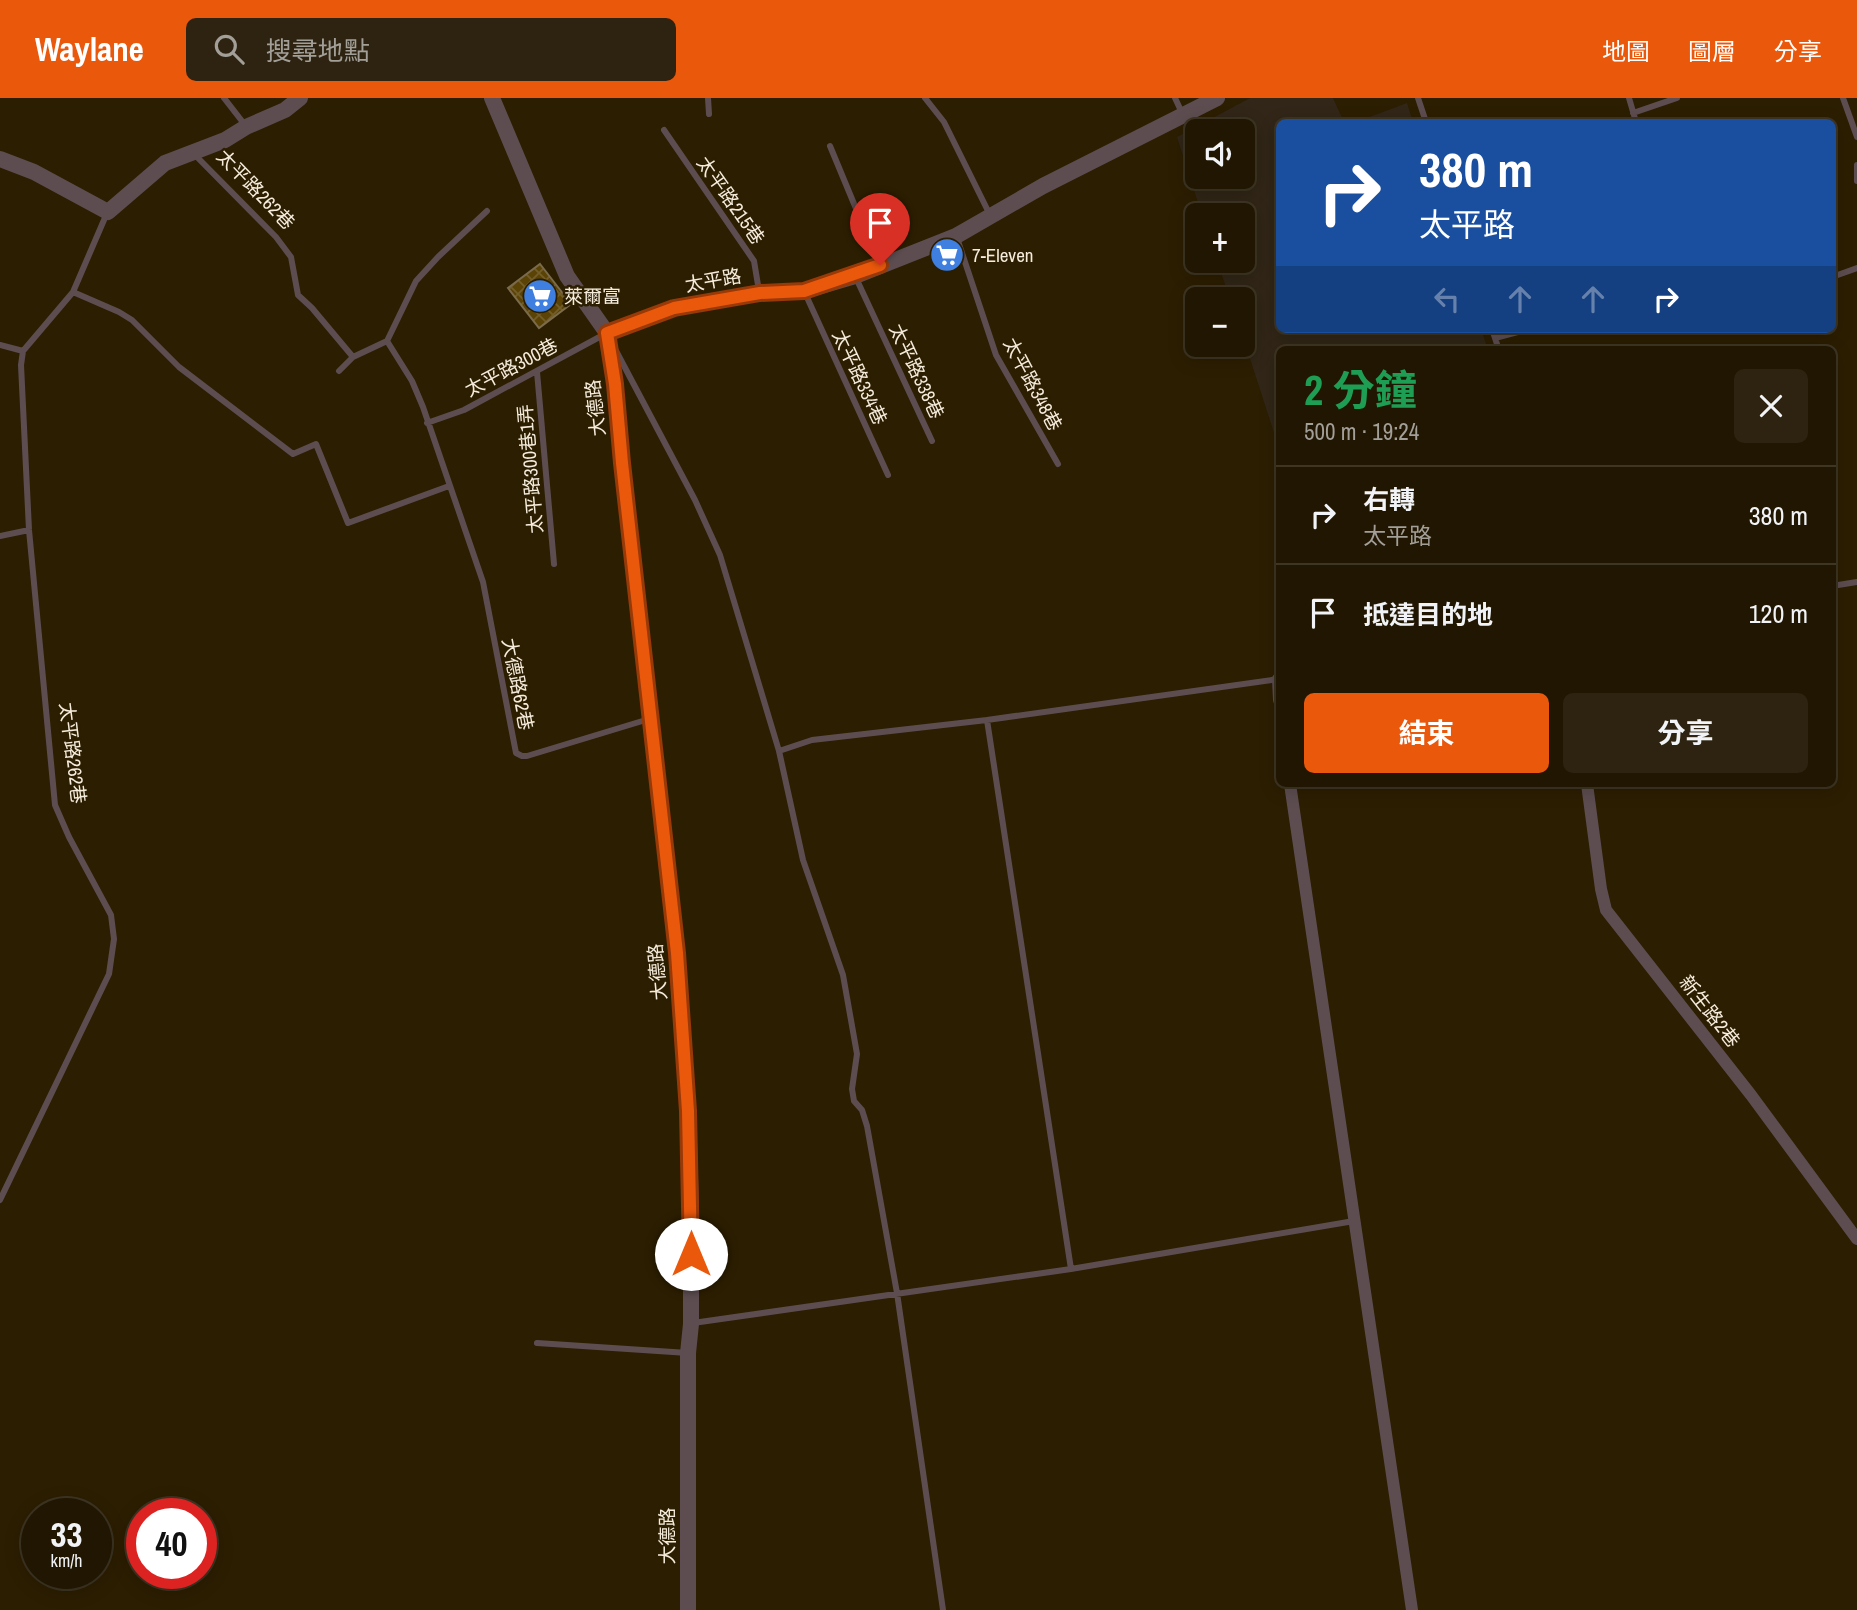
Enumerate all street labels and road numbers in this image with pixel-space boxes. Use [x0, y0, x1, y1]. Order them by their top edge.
street label: 太平路262巷 [211, 143, 301, 235]
street label: 太平路215巷 [691, 151, 771, 249]
street label: 太平路 [683, 262, 743, 298]
street label: 太平路338巷 [884, 319, 950, 423]
street label: 太平路334巷 [827, 325, 893, 429]
street label: 太平路300巷 [460, 332, 562, 402]
street label: 太平路348巷 [998, 333, 1068, 435]
street label: 大德路 [579, 378, 611, 438]
street label: 太平路300巷1弄 [511, 403, 549, 535]
street label: 大德路62巷 [496, 636, 540, 732]
street label: 太平路262巷 [54, 701, 92, 805]
street label: 大德路 [642, 942, 672, 1002]
street label: 新生路2巷 [1674, 970, 1746, 1052]
street label: 大德路 [654, 1507, 680, 1565]

